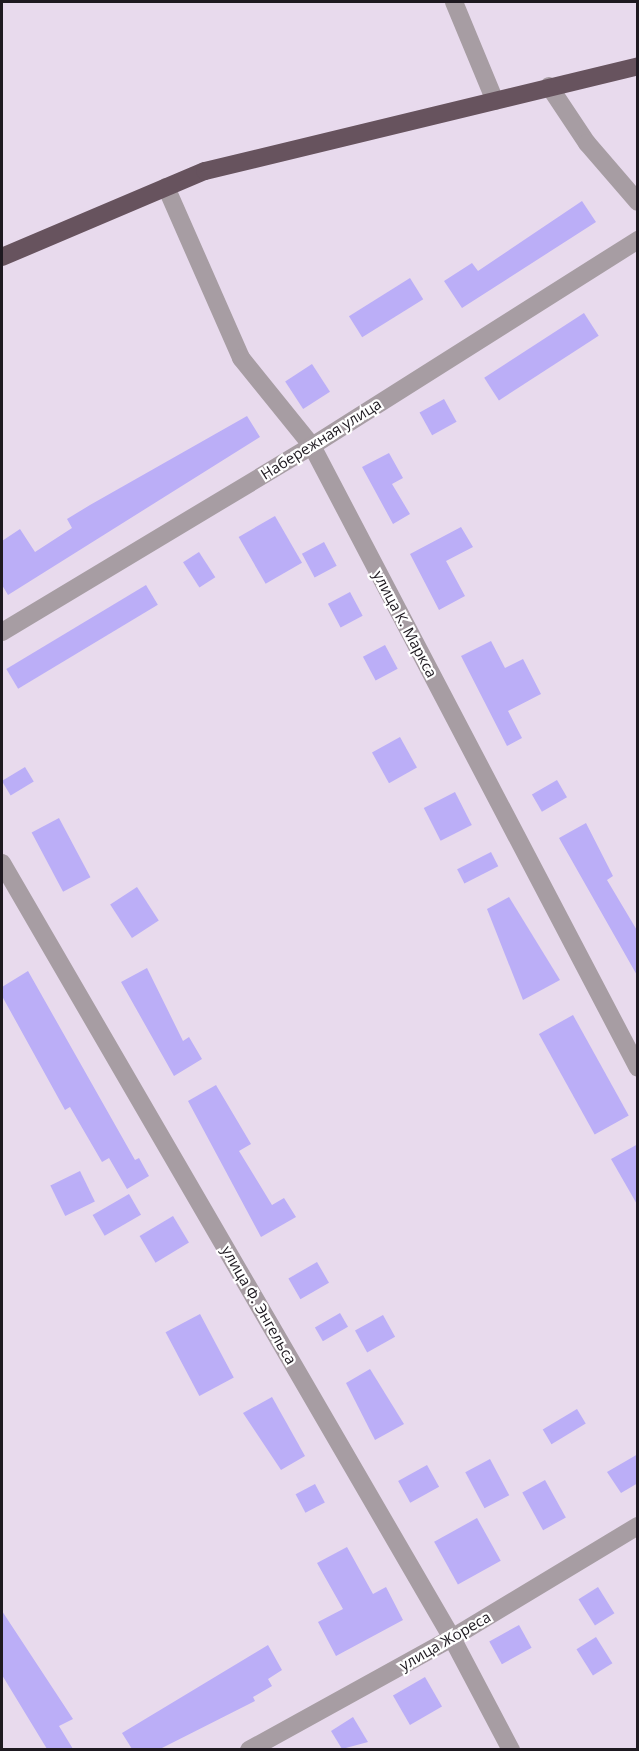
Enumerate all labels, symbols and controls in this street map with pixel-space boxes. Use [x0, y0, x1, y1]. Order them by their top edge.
street label: Набережная улица [257, 395, 385, 483]
street label: улица К. Маркса [369, 567, 441, 681]
street label: улица Ф. Энгельса [218, 1243, 300, 1367]
street label: улица Жореса [396, 1608, 494, 1674]

